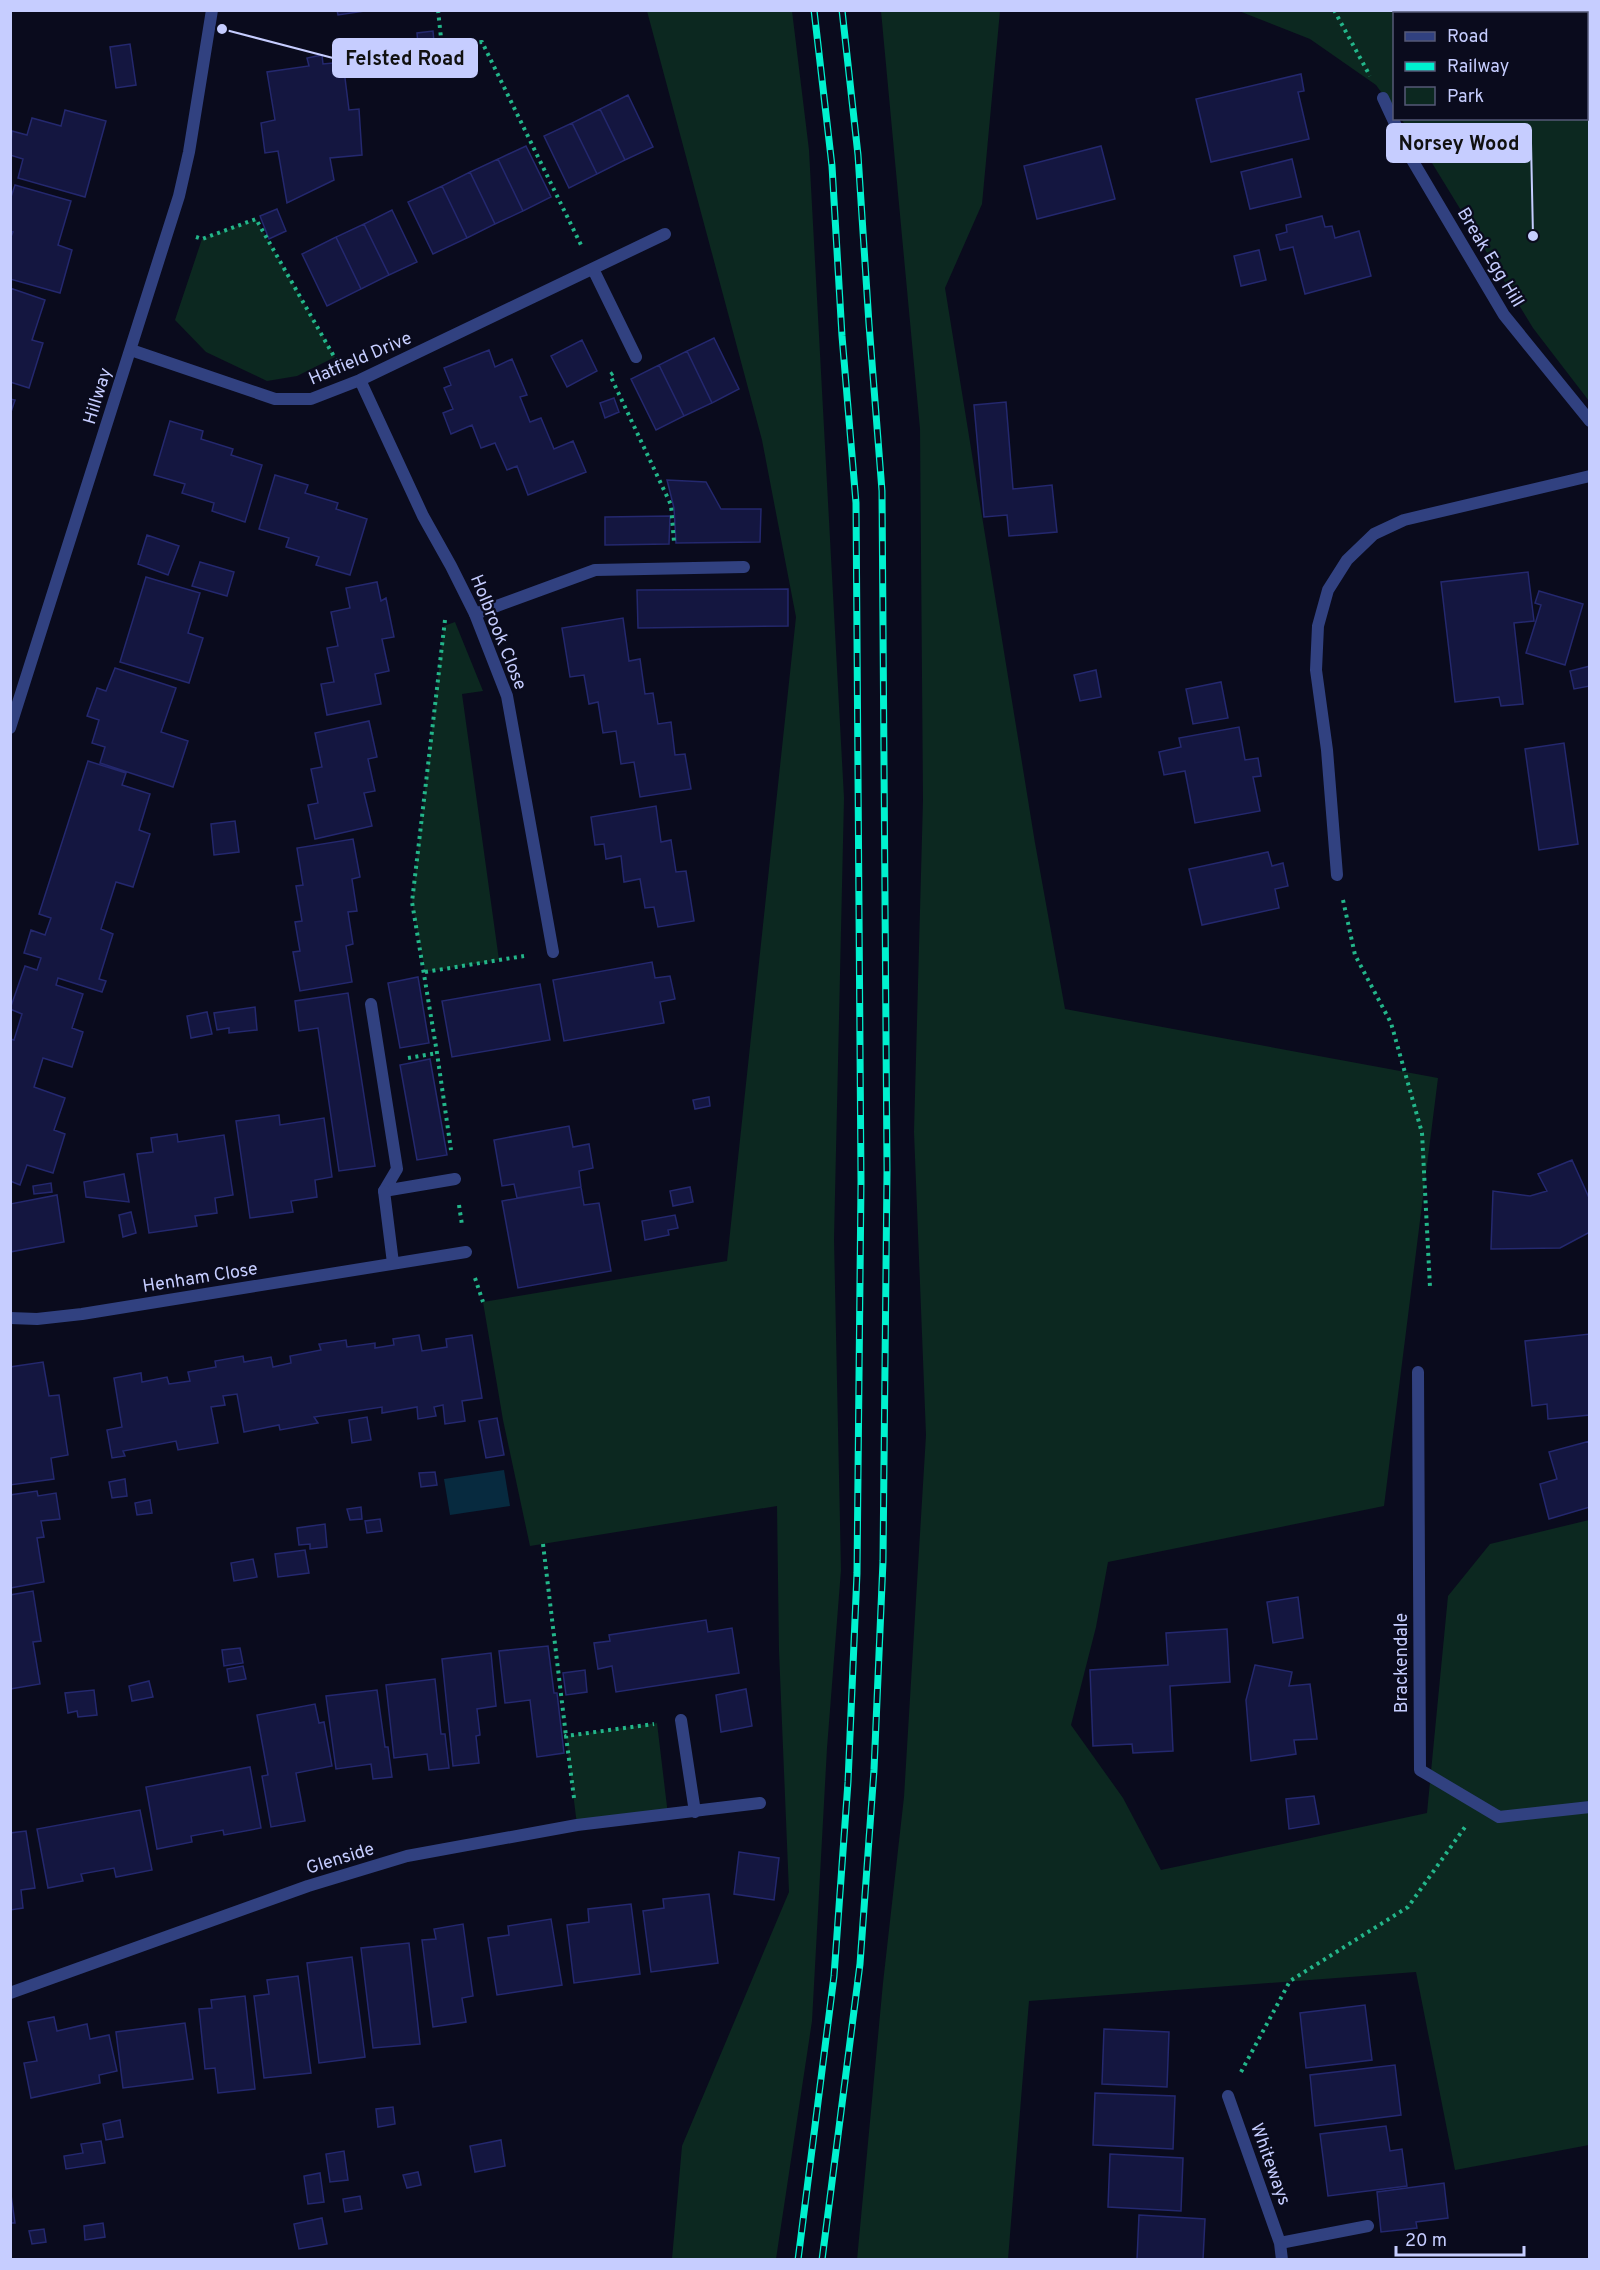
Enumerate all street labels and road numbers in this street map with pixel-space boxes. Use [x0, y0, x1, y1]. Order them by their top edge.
street label: Break Egg Hill [1451, 204, 1529, 312]
street label: Hatfield Drive [306, 327, 416, 391]
street label: Hillway [79, 365, 118, 428]
street label: Holbrook Close [464, 572, 531, 694]
street label: Henham Close [141, 1258, 259, 1299]
street label: Brackendale [1391, 1613, 1414, 1713]
street label: Glenside [304, 1838, 377, 1881]
street label: Whiteways [1244, 2120, 1295, 2209]

